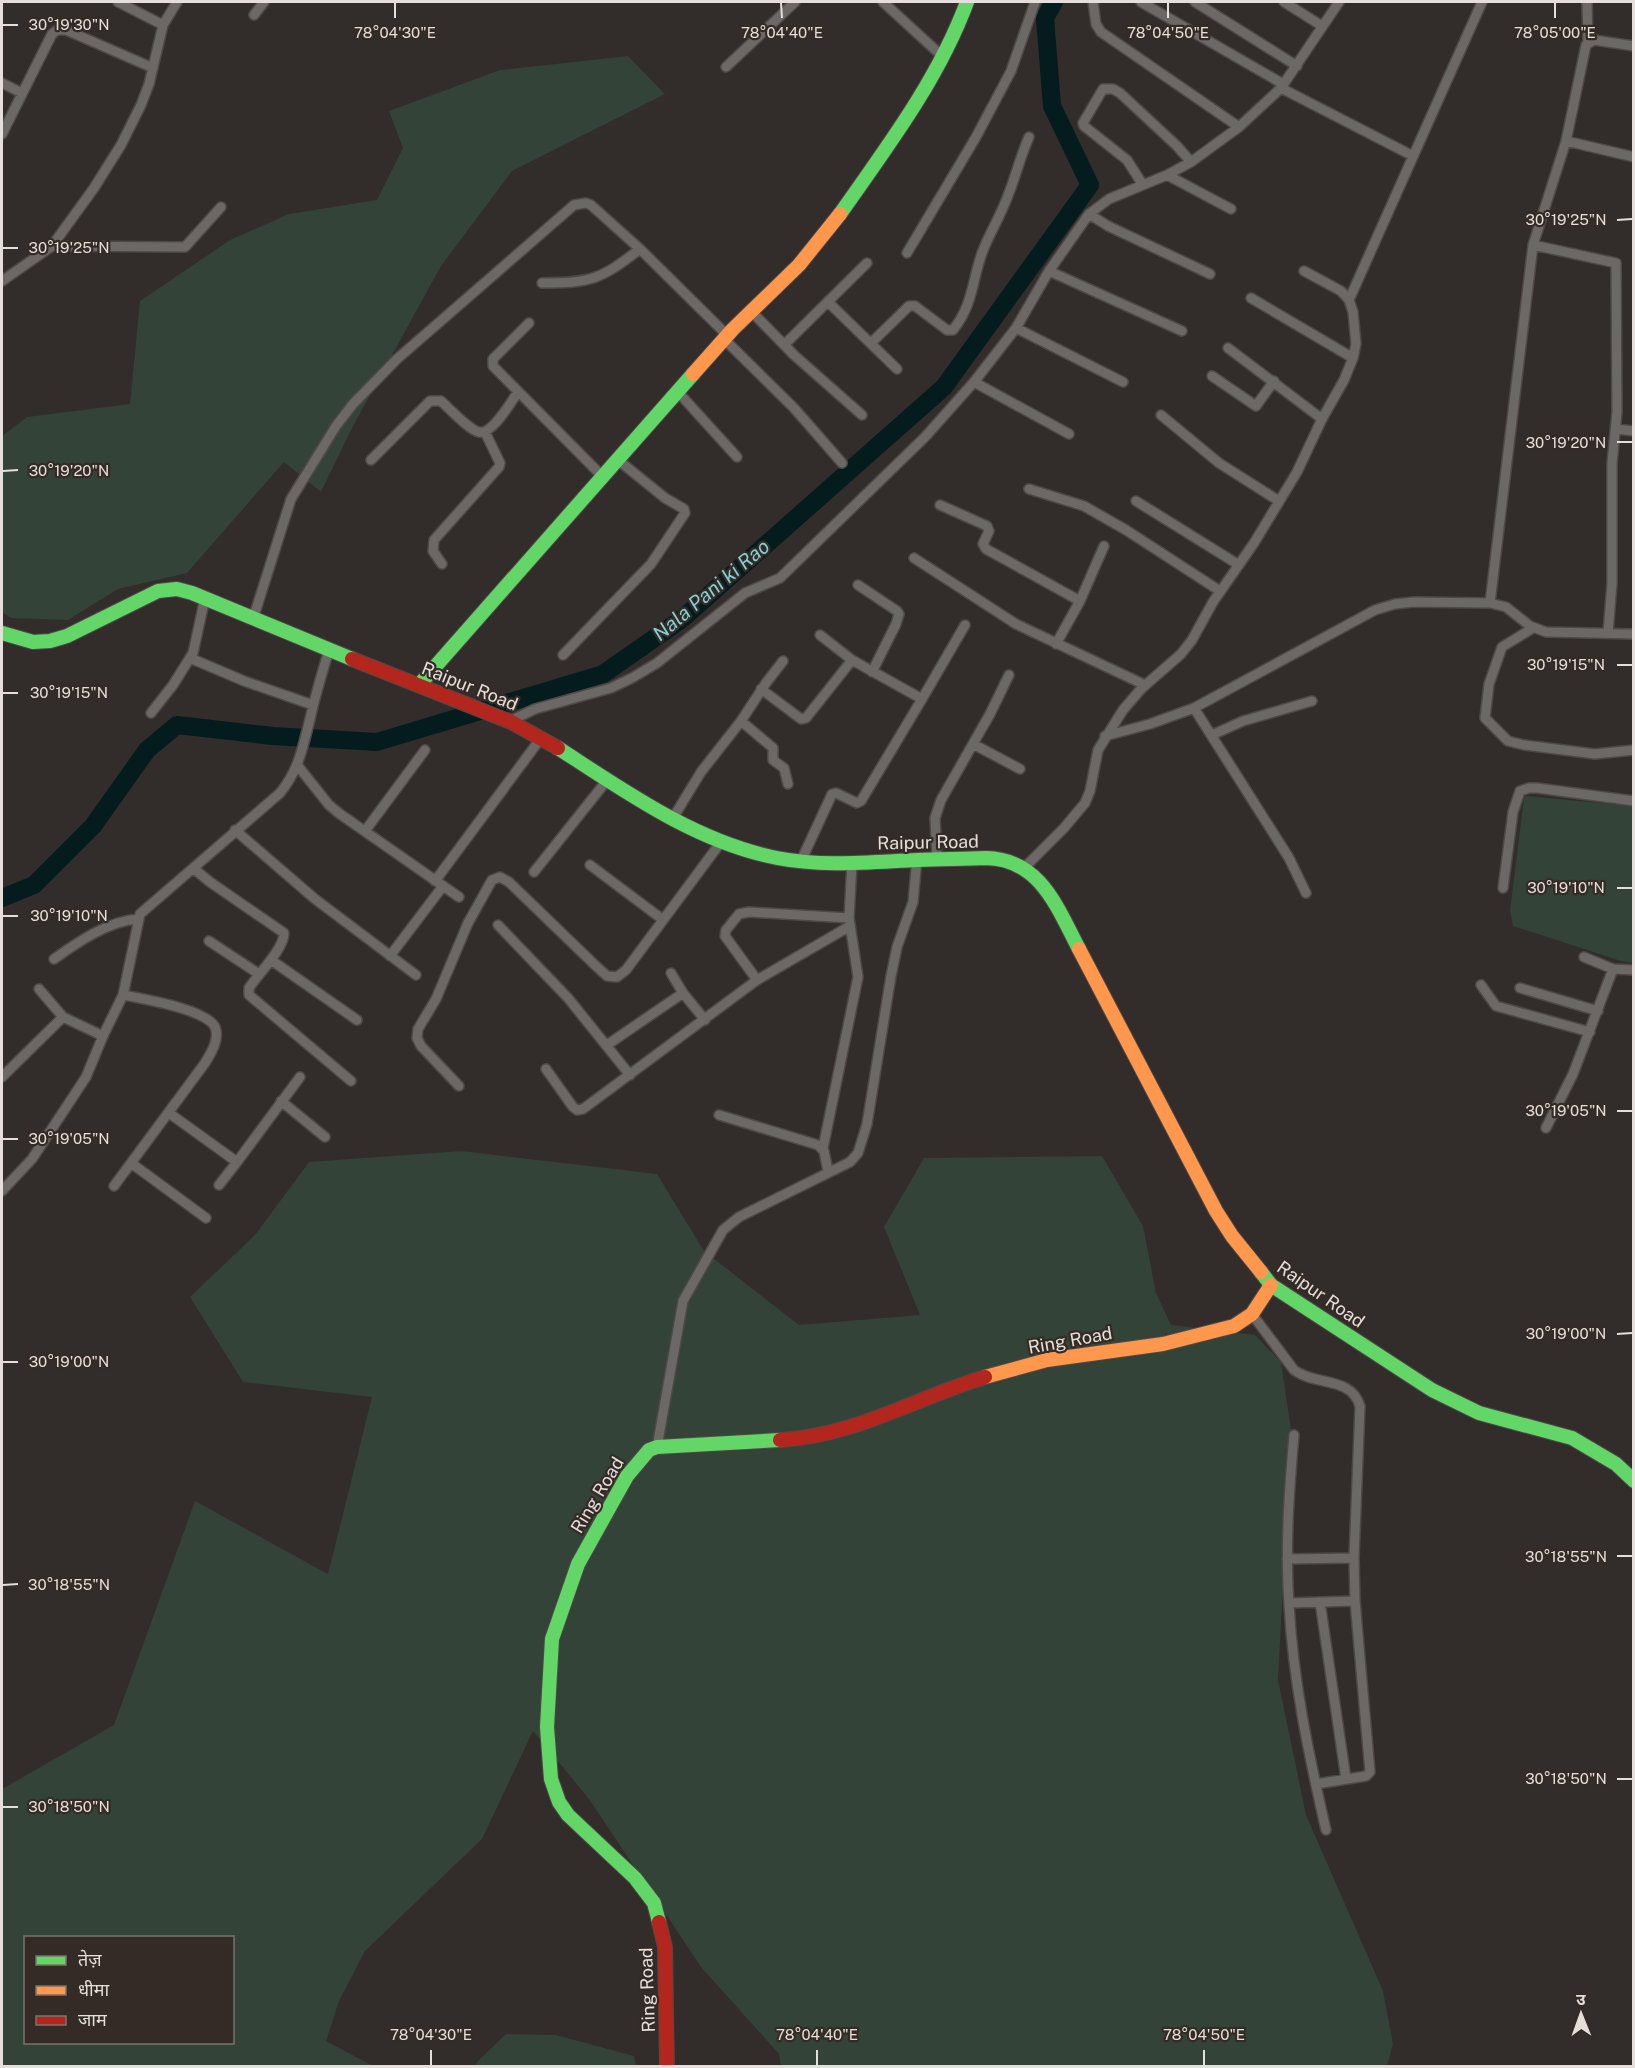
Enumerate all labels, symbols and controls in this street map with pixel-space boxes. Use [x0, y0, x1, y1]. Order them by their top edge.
text: 30°19'30"N [29, 16, 109, 33]
text: 78°04'30"E [354, 24, 436, 41]
text: 78°04'40"E [741, 24, 823, 41]
text: 78°04'50"E [1127, 24, 1209, 41]
text: 78°05'00"E [1514, 24, 1596, 41]
text: 30°19'25"N [1526, 211, 1606, 228]
text: 30°19'25"N [29, 239, 109, 256]
text: 30°19'20"N [1526, 434, 1606, 451]
text: 30°19'20"N [29, 462, 109, 479]
water label: Nala Pani ki Rao [648, 534, 774, 646]
text: 30°19'15"N [1527, 656, 1605, 673]
street label: Raipur Road [419, 657, 521, 715]
text: 30°19'15"N [30, 684, 108, 701]
street label: Raipur Road [877, 831, 979, 853]
text: 30°19'10"N [1527, 879, 1605, 896]
text: 30°19'10"N [30, 907, 108, 924]
text: 30°19'05"N [1525, 1102, 1607, 1119]
text: 30°19'05"N [28, 1130, 110, 1147]
street label: Raipur Road [1273, 1256, 1369, 1332]
street label: Ring Road [1026, 1322, 1114, 1358]
text: 30°19'00"N [1526, 1325, 1606, 1342]
text: 30°19'00"N [29, 1353, 109, 1370]
street label: Ring Road [566, 1453, 628, 1537]
text: 30°18'55"N [1525, 1548, 1607, 1565]
text: 30°18'55"N [28, 1576, 110, 1593]
text: 30°18'50"N [1525, 1770, 1607, 1787]
text: 30°18'50"N [28, 1798, 110, 1815]
legend [24, 1936, 234, 2044]
street label: Ring Road [635, 1947, 659, 2033]
text: तेज़ [78, 1949, 102, 1970]
text: धीमा [78, 1979, 109, 2000]
north arrow [1551, 1984, 1611, 2044]
text: उ [1576, 1990, 1586, 2009]
text: जाम [78, 2009, 108, 2030]
text: 78°04'30"E [390, 2026, 472, 2043]
text: 78°04'40"E [776, 2026, 858, 2043]
text: 78°04'50"E [1163, 2026, 1245, 2043]

